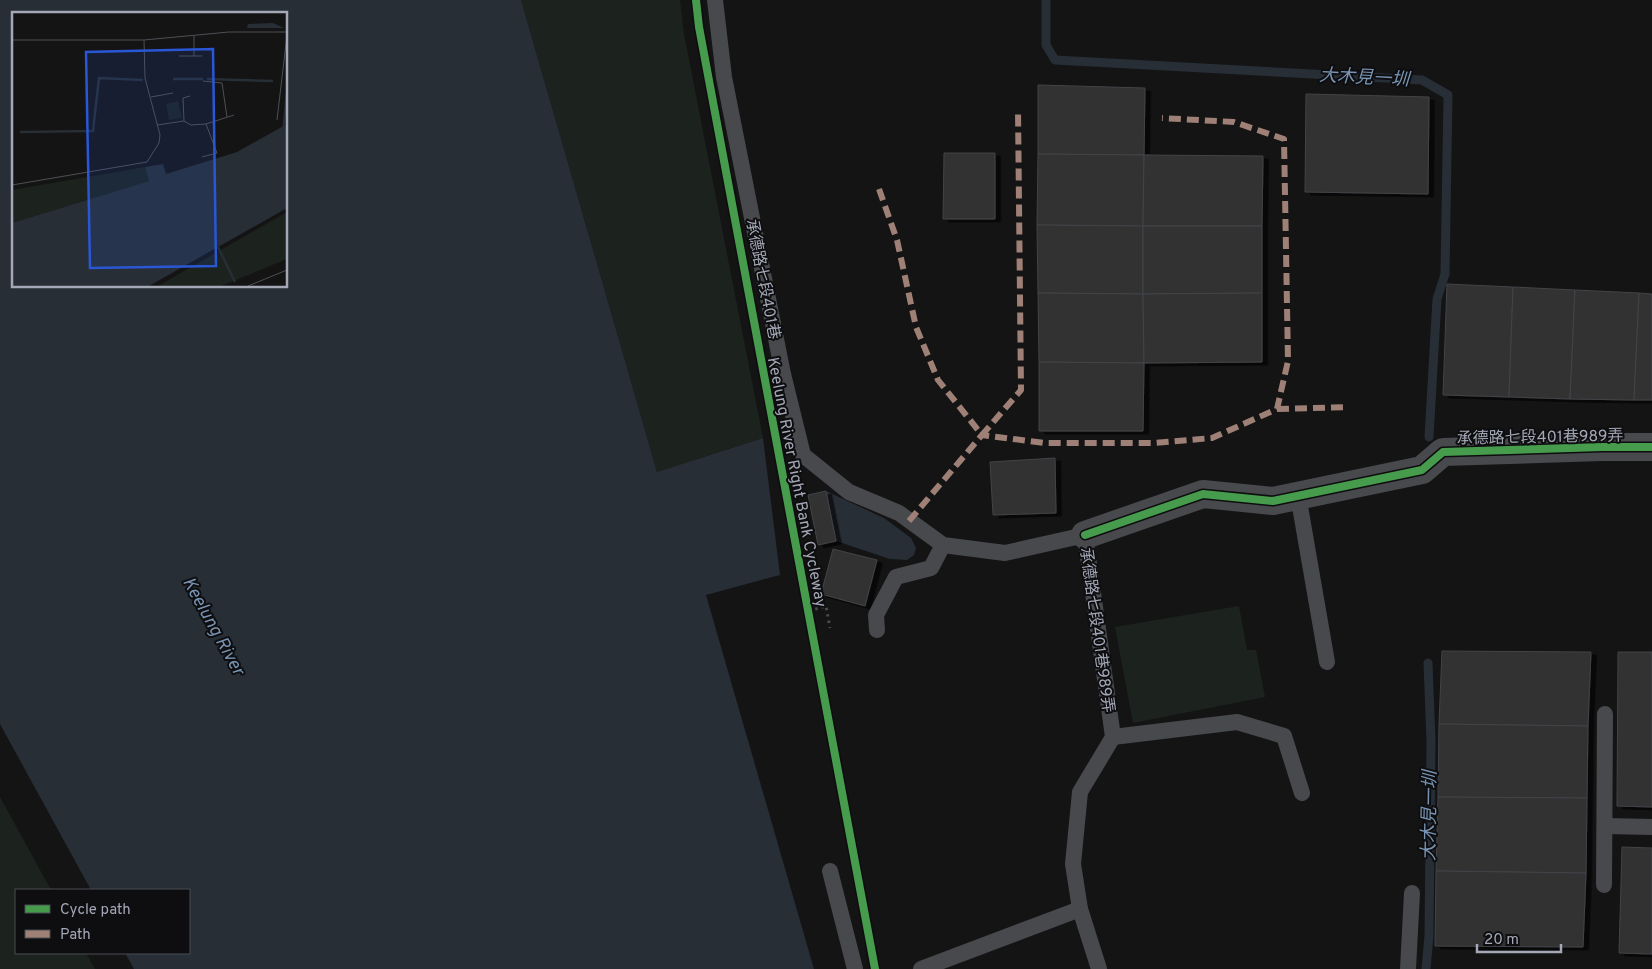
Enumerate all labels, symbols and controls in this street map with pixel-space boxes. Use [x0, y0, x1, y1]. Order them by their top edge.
inset map [12, 12, 288, 288]
water label: 大木見一圳 [1318, 65, 1412, 92]
street label: 承德路七段401巷 [741, 218, 784, 341]
street label: Keelung River Right Bank Cycleway [762, 355, 830, 609]
street label: 承德路七段401巷989弄 [1456, 427, 1624, 449]
street label: 承德路七段401巷989弄 [1075, 546, 1118, 714]
water label: Keelung River [176, 574, 250, 682]
water label: 大木見一圳 [1418, 768, 1443, 861]
legend [15, 889, 190, 954]
text: Cycle path [60, 901, 131, 920]
scale bar [1477, 922, 1561, 954]
text: Path [60, 926, 91, 945]
text: 20 m [1484, 931, 1519, 950]

